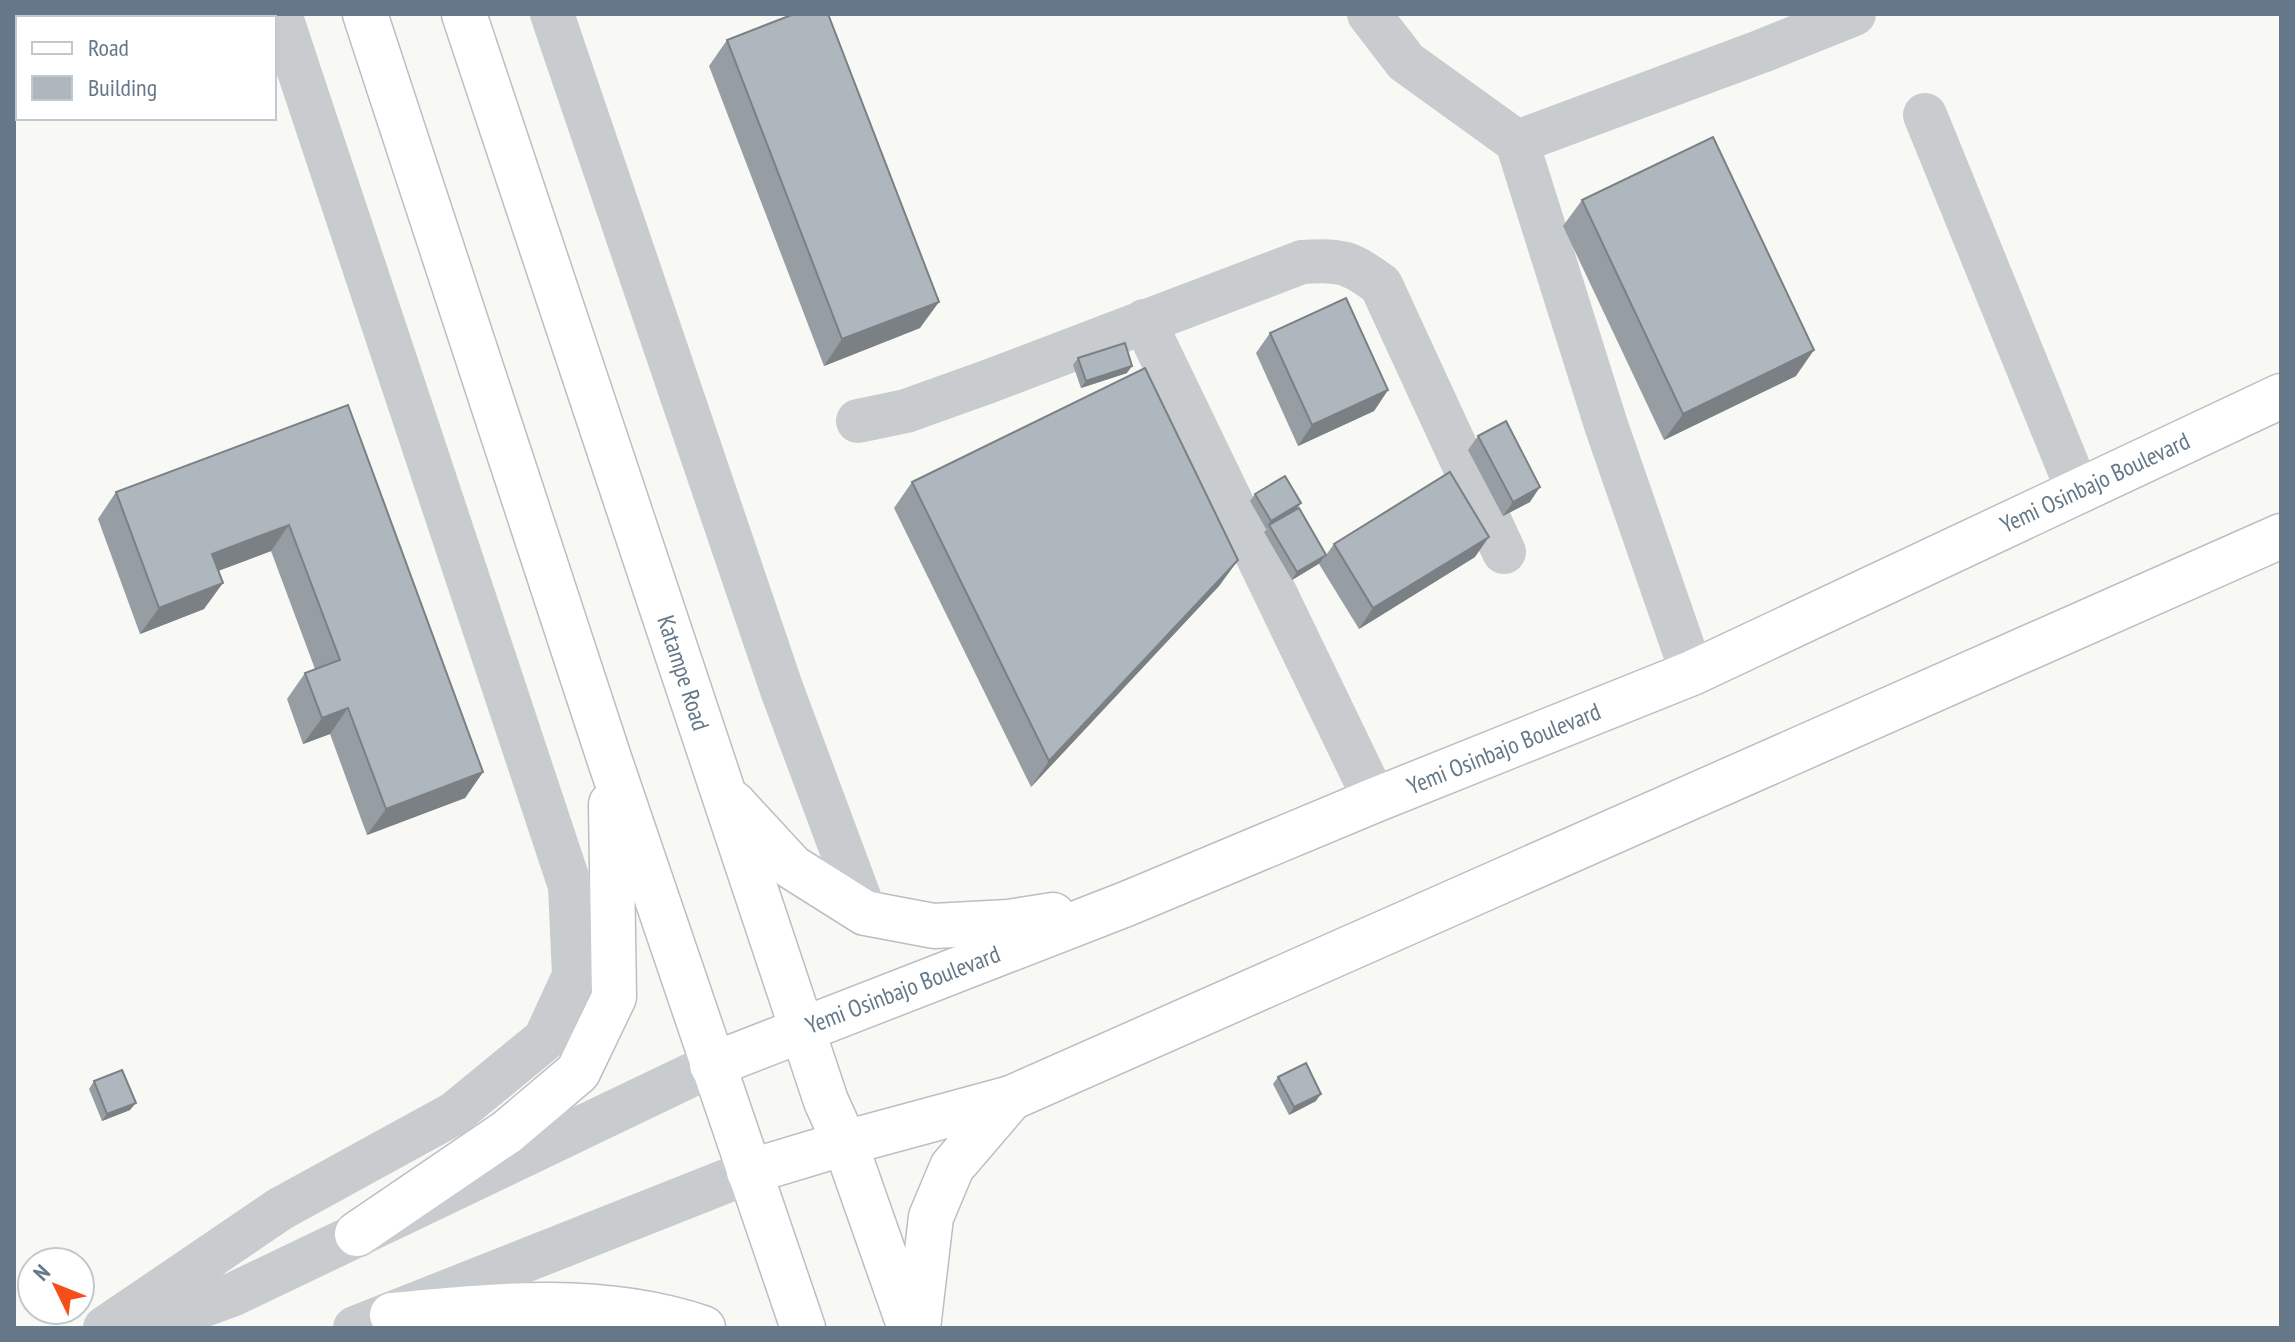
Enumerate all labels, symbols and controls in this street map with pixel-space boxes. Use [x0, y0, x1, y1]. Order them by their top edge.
legend [16, 16, 276, 120]
text: Road [88, 32, 129, 63]
text: Building [88, 72, 157, 103]
street label: Yemi Osinbajo Boulevard [1995, 425, 2195, 540]
street label: Katampe Road [650, 611, 717, 734]
street label: Yemi Osinbajo Boulevard [1403, 696, 1605, 801]
street label: Yemi Osinbajo Boulevard [801, 938, 1004, 1041]
north arrow [16, 1246, 96, 1326]
text: N [27, 1258, 56, 1286]

